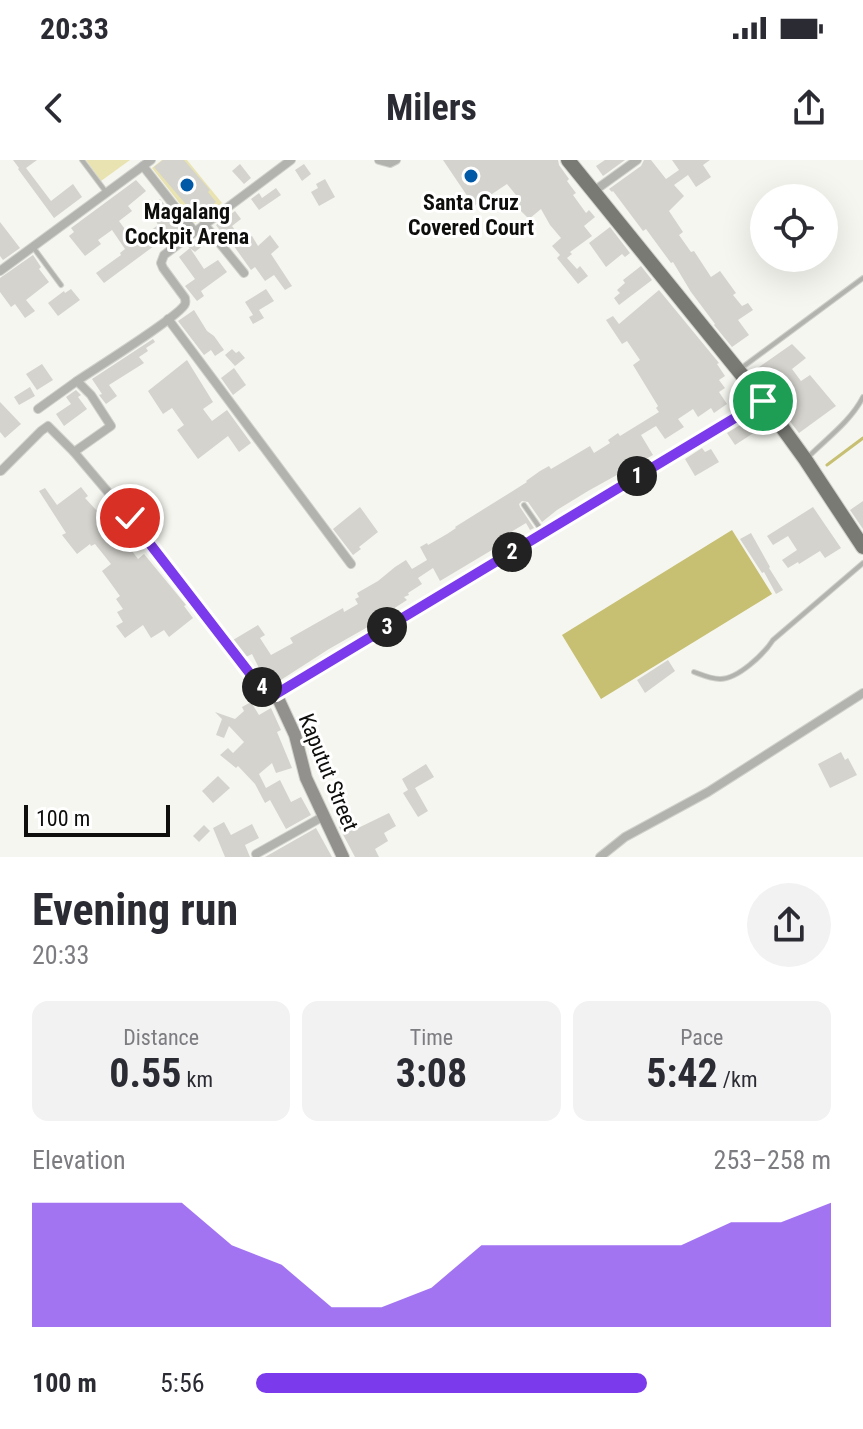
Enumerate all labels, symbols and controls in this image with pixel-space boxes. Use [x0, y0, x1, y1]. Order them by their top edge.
text: 20:33 [40, 11, 109, 46]
icon: back [32, 86, 76, 130]
icon: share [787, 86, 831, 130]
text: Milers [386, 87, 477, 129]
marker: Santa Cruz Covered Court [462, 167, 480, 185]
marker: Magalang Cockpit Arena [178, 176, 196, 194]
map controls [750, 184, 838, 272]
button: locate [750, 184, 838, 272]
place label: Santa Cruz Covered Court [408, 190, 534, 240]
place label: Magalang Cockpit Arena [125, 199, 249, 249]
pin [729, 367, 797, 435]
icon: arrive [741, 379, 785, 423]
pin: 1 [617, 456, 657, 496]
text: 1 [631, 463, 643, 488]
pin [96, 484, 164, 552]
icon: check [108, 496, 152, 540]
pin: 2 [492, 532, 532, 572]
text: 2 [506, 539, 518, 564]
pin: 3 [367, 607, 407, 647]
text: 3 [381, 614, 393, 639]
pin: 4 [242, 667, 282, 707]
text: 4 [256, 674, 268, 699]
street label: Kaputut Street [294, 710, 363, 834]
scale bar [24, 801, 170, 837]
text: 100 m [36, 806, 90, 831]
button: share [747, 883, 831, 967]
text: Evening run [32, 884, 238, 936]
text: 20:33 [32, 940, 89, 970]
text: Distance [123, 1025, 199, 1050]
text: Time [410, 1025, 453, 1050]
text: Pace [680, 1025, 723, 1050]
text: 0.55 [109, 1050, 182, 1097]
text: 3:08 [396, 1050, 467, 1097]
text: 5:42 [646, 1050, 718, 1097]
text: km [182, 1067, 213, 1092]
text: /km [718, 1067, 757, 1092]
text: Elevation [32, 1145, 126, 1175]
text: 253–258 m [714, 1145, 831, 1175]
text: 100 m [32, 1368, 97, 1398]
text: 5:56 [160, 1368, 205, 1398]

